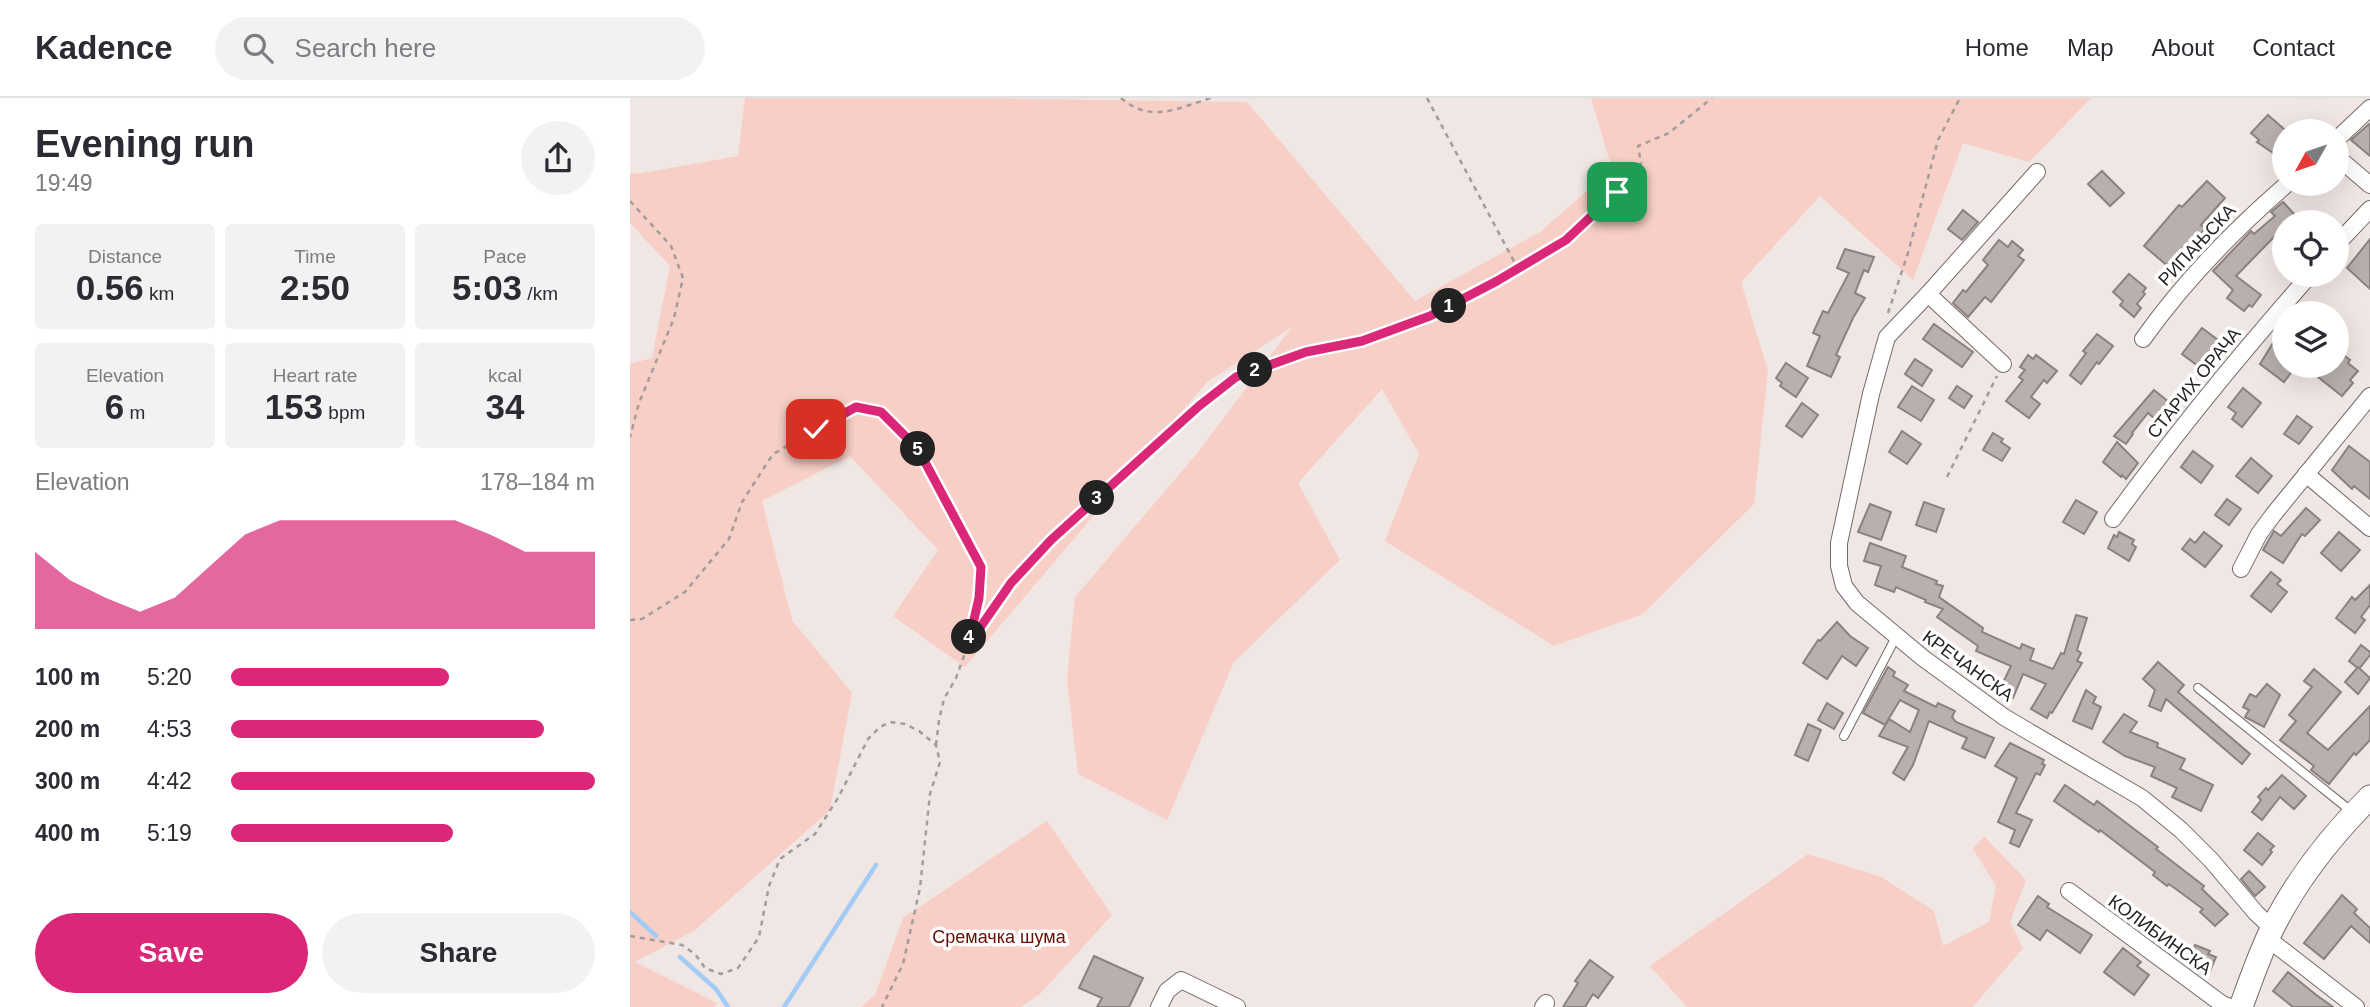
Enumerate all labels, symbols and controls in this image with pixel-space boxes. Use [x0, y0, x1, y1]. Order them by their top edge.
search box [215, 17, 705, 80]
text: Kadence [35, 29, 173, 66]
icon: search [239, 29, 277, 67]
text: Search here [295, 33, 436, 63]
text: Home [1965, 34, 2029, 61]
text: Map [2067, 34, 2114, 61]
text: About [2152, 34, 2214, 61]
text: Contact [2252, 34, 2335, 61]
north arrow [2272, 119, 2348, 196]
map controls [2272, 119, 2349, 378]
button: share [521, 121, 595, 195]
text: Evening run [35, 123, 255, 165]
pin [1587, 162, 1647, 222]
text: 19:49 [35, 170, 93, 196]
icon: arrive [1598, 173, 1636, 211]
street label: РИПАЊСКА [2154, 200, 2240, 290]
button: locate [2272, 210, 2349, 287]
text: Distance [88, 246, 162, 267]
text: Time [294, 246, 336, 267]
text: Pace [483, 246, 527, 267]
text: 0.56 [76, 268, 144, 307]
text: 2:50 [280, 268, 350, 307]
text: 5:03 [452, 268, 522, 307]
text: km [144, 283, 174, 304]
text: /km [522, 283, 558, 304]
pin: 1 [1432, 288, 1466, 324]
text: 1 [1443, 295, 1454, 316]
button: layers [2272, 301, 2349, 378]
street label: СТАРИХ ОРАЧА [2143, 324, 2245, 442]
pin: 2 [1238, 352, 1272, 388]
text: 2 [1249, 359, 1260, 380]
text: Elevation [86, 365, 164, 386]
text: Heart rate [273, 365, 357, 386]
text: kcal [488, 365, 522, 386]
text: 6 [105, 387, 124, 426]
text: 153 [265, 387, 323, 426]
text: 34 [486, 387, 524, 426]
pin [786, 399, 846, 459]
text: m [124, 402, 145, 423]
text: bpm [323, 402, 365, 423]
icon: check [797, 410, 835, 448]
pin: 5 [900, 432, 936, 466]
text: 5 [912, 438, 923, 459]
text: Elevation [35, 469, 130, 495]
text: 178–184 m [480, 469, 595, 495]
pin: 3 [1079, 480, 1114, 516]
text: 3 [1091, 487, 1102, 508]
pin: 4 [952, 620, 986, 654]
text: 4 [963, 626, 974, 647]
street label: КРЕЧАНСКА [1919, 626, 2017, 706]
text: 100 m [35, 664, 100, 690]
text: 5:20 [147, 664, 192, 690]
text: 200 m [35, 716, 100, 742]
text: 4:53 [147, 716, 192, 742]
text: 300 m [35, 768, 100, 794]
text: 4:42 [147, 768, 192, 794]
text: 400 m [35, 820, 100, 846]
text: 5:19 [147, 820, 192, 846]
street label: КОЛИБИНСКА [2105, 891, 2215, 979]
button: Save [35, 913, 308, 993]
button: Share [322, 913, 595, 993]
park label: Сремачка шума [932, 927, 1067, 947]

